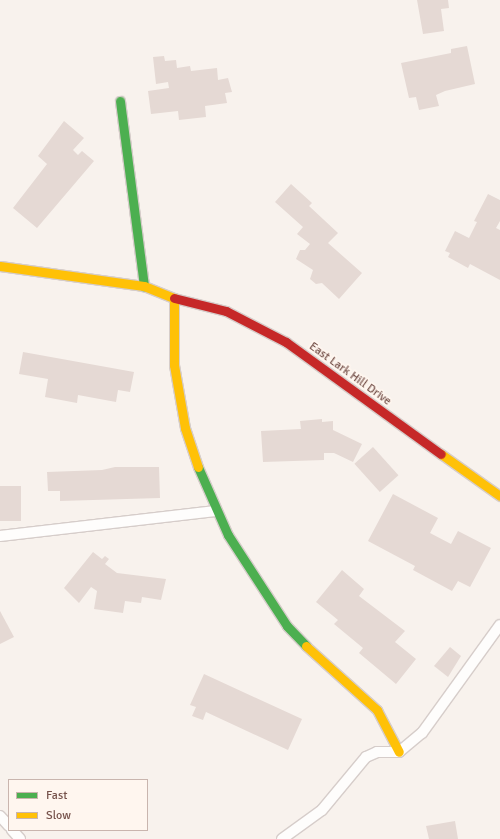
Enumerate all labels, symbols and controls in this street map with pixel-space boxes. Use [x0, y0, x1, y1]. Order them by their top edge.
street label: East Lark Hill Drive [306, 339, 394, 409]
legend [8, 779, 148, 831]
text: Fast [46, 788, 67, 803]
text: Slow [46, 808, 71, 823]

